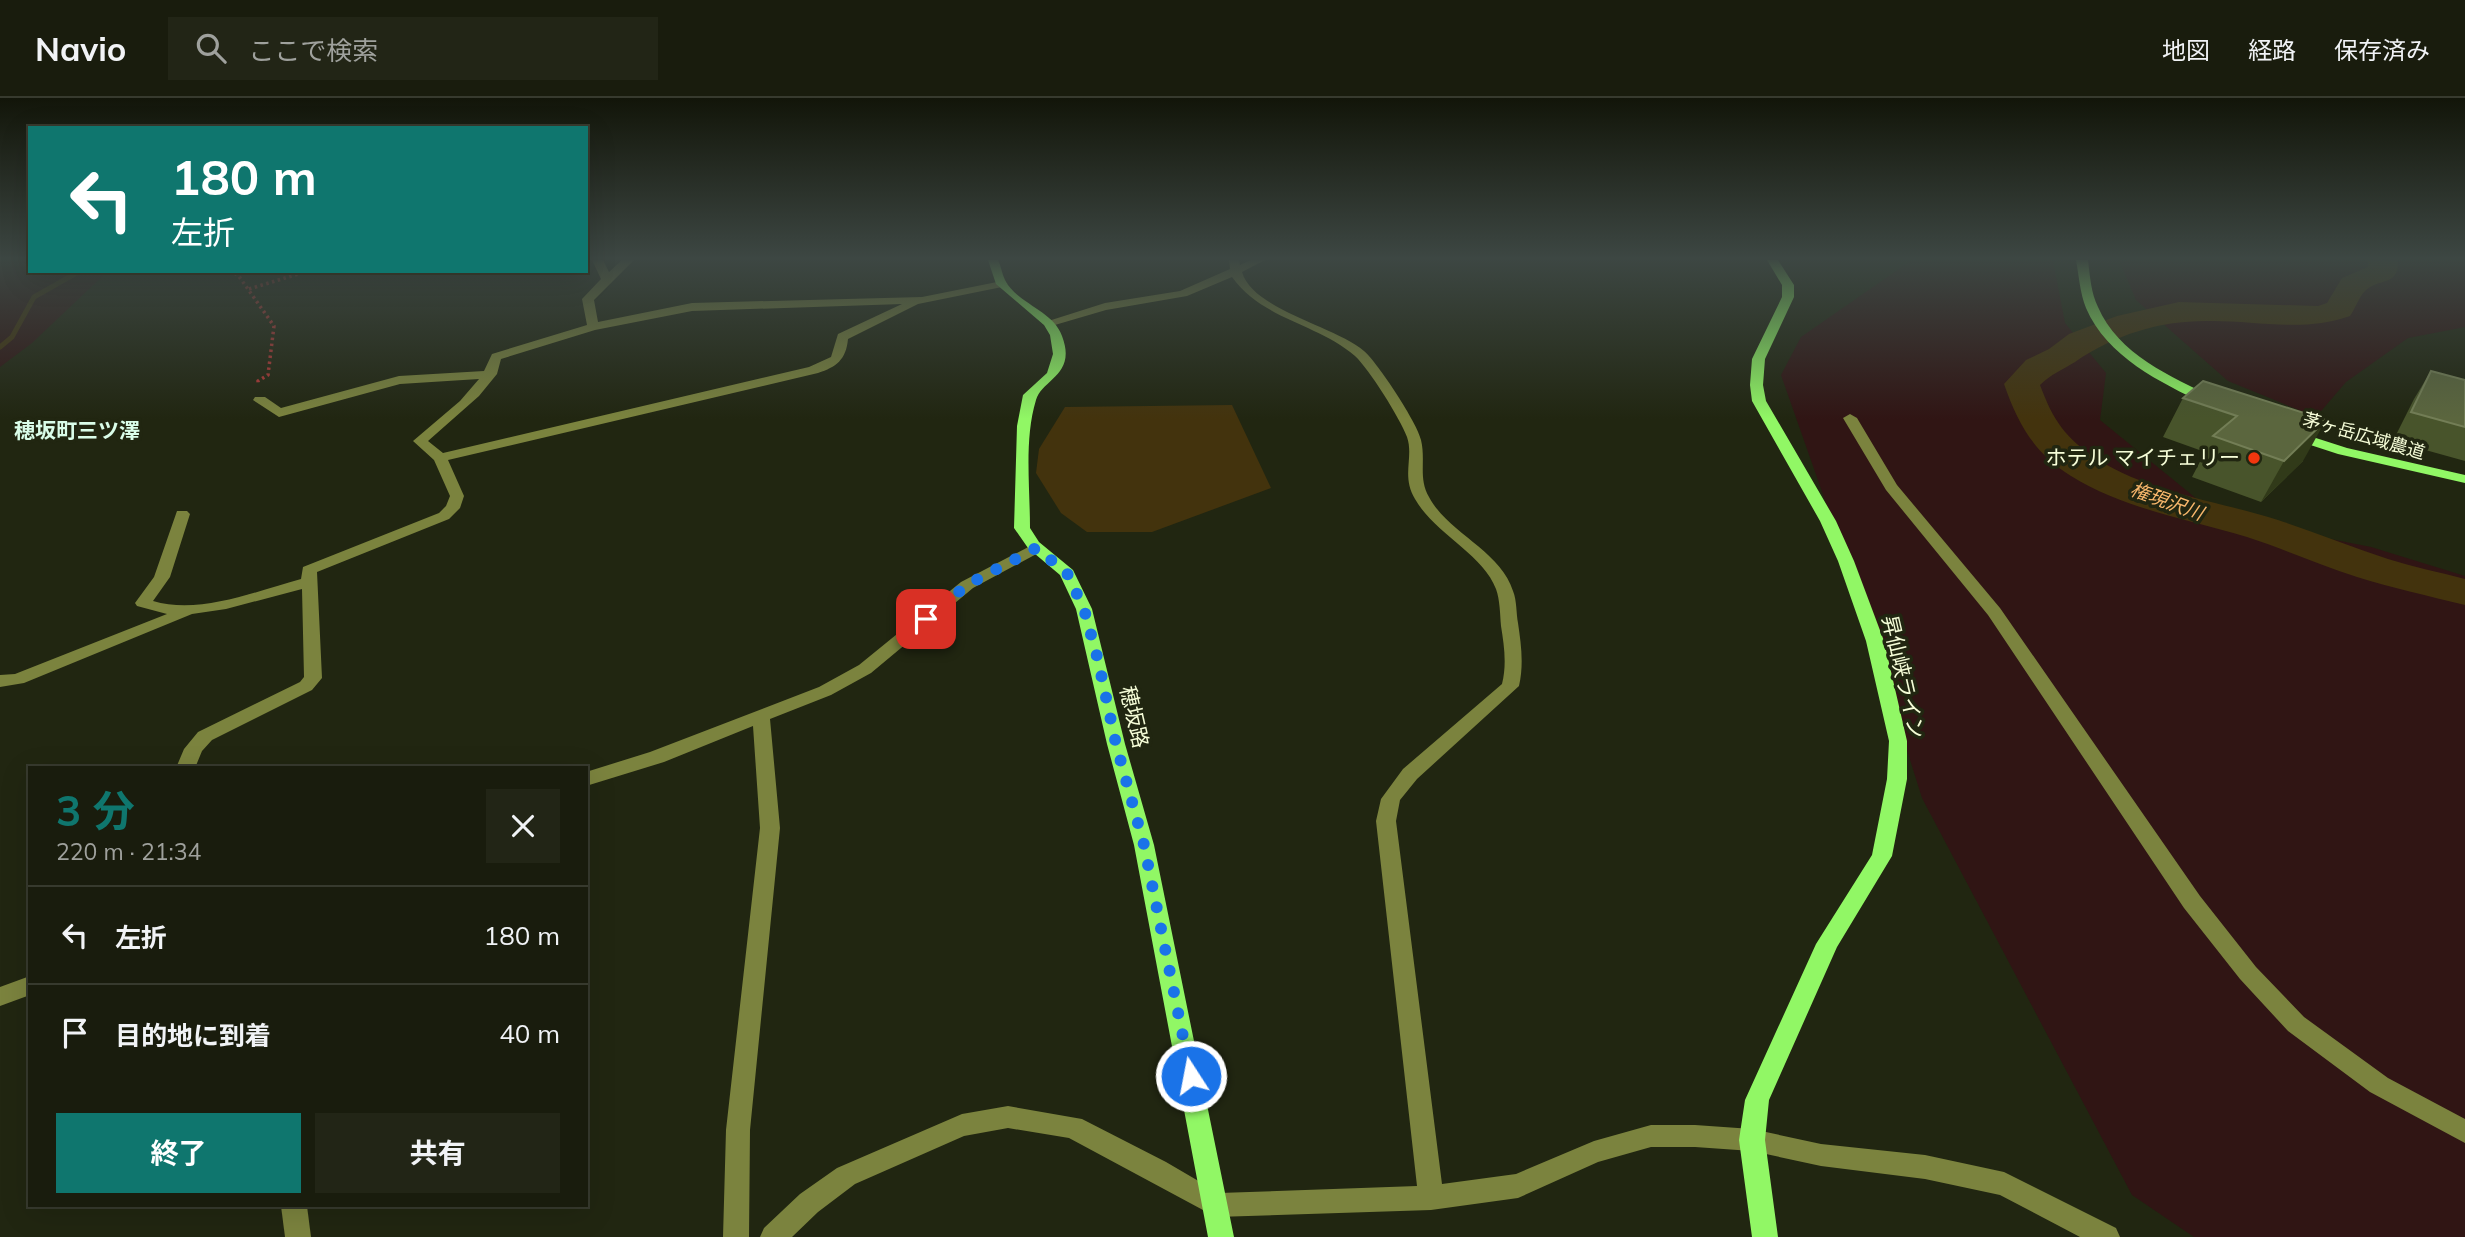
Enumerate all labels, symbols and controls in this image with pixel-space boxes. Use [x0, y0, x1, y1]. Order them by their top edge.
search box [168, 17, 658, 80]
text: Navio [35, 28, 126, 69]
icon: search [192, 29, 230, 67]
text: ここで検索 [248, 34, 378, 67]
text: 地図 [2162, 35, 2210, 65]
text: 経路 [2248, 35, 2296, 65]
text: 保存済み [2334, 35, 2430, 65]
text: 180 m [171, 146, 317, 207]
icon: left [56, 154, 147, 245]
text: 左折 [171, 212, 235, 252]
street label: 茅ヶ岳広域農道 [2300, 407, 2428, 464]
district label: 穂坂町三ツ澤 [14, 417, 140, 443]
place label: ホテル マイチェリー [2046, 444, 2240, 470]
marker: ホテル マイチェリー [2246, 450, 2262, 466]
water label: 権現沢川 [2127, 477, 2209, 526]
pin [896, 589, 956, 649]
icon: arrive [907, 600, 945, 638]
street label: 昇仙峡ライン [1877, 612, 1931, 741]
street label: 穂坂路 [1115, 683, 1155, 750]
text: 3 分 [56, 784, 135, 837]
button: close [486, 789, 560, 863]
text: 220 m · 21:34 [56, 837, 201, 866]
icon: left [56, 916, 94, 954]
text: 180 m [484, 919, 560, 952]
text: 左折 [115, 921, 167, 954]
icon: arrive [56, 1014, 94, 1052]
text: 40 m [499, 1017, 560, 1050]
text: 目的地に到着 [115, 1019, 271, 1052]
position arrow [1154, 1039, 1228, 1113]
button: 終了 [56, 1113, 301, 1193]
button: 共有 [315, 1113, 560, 1193]

